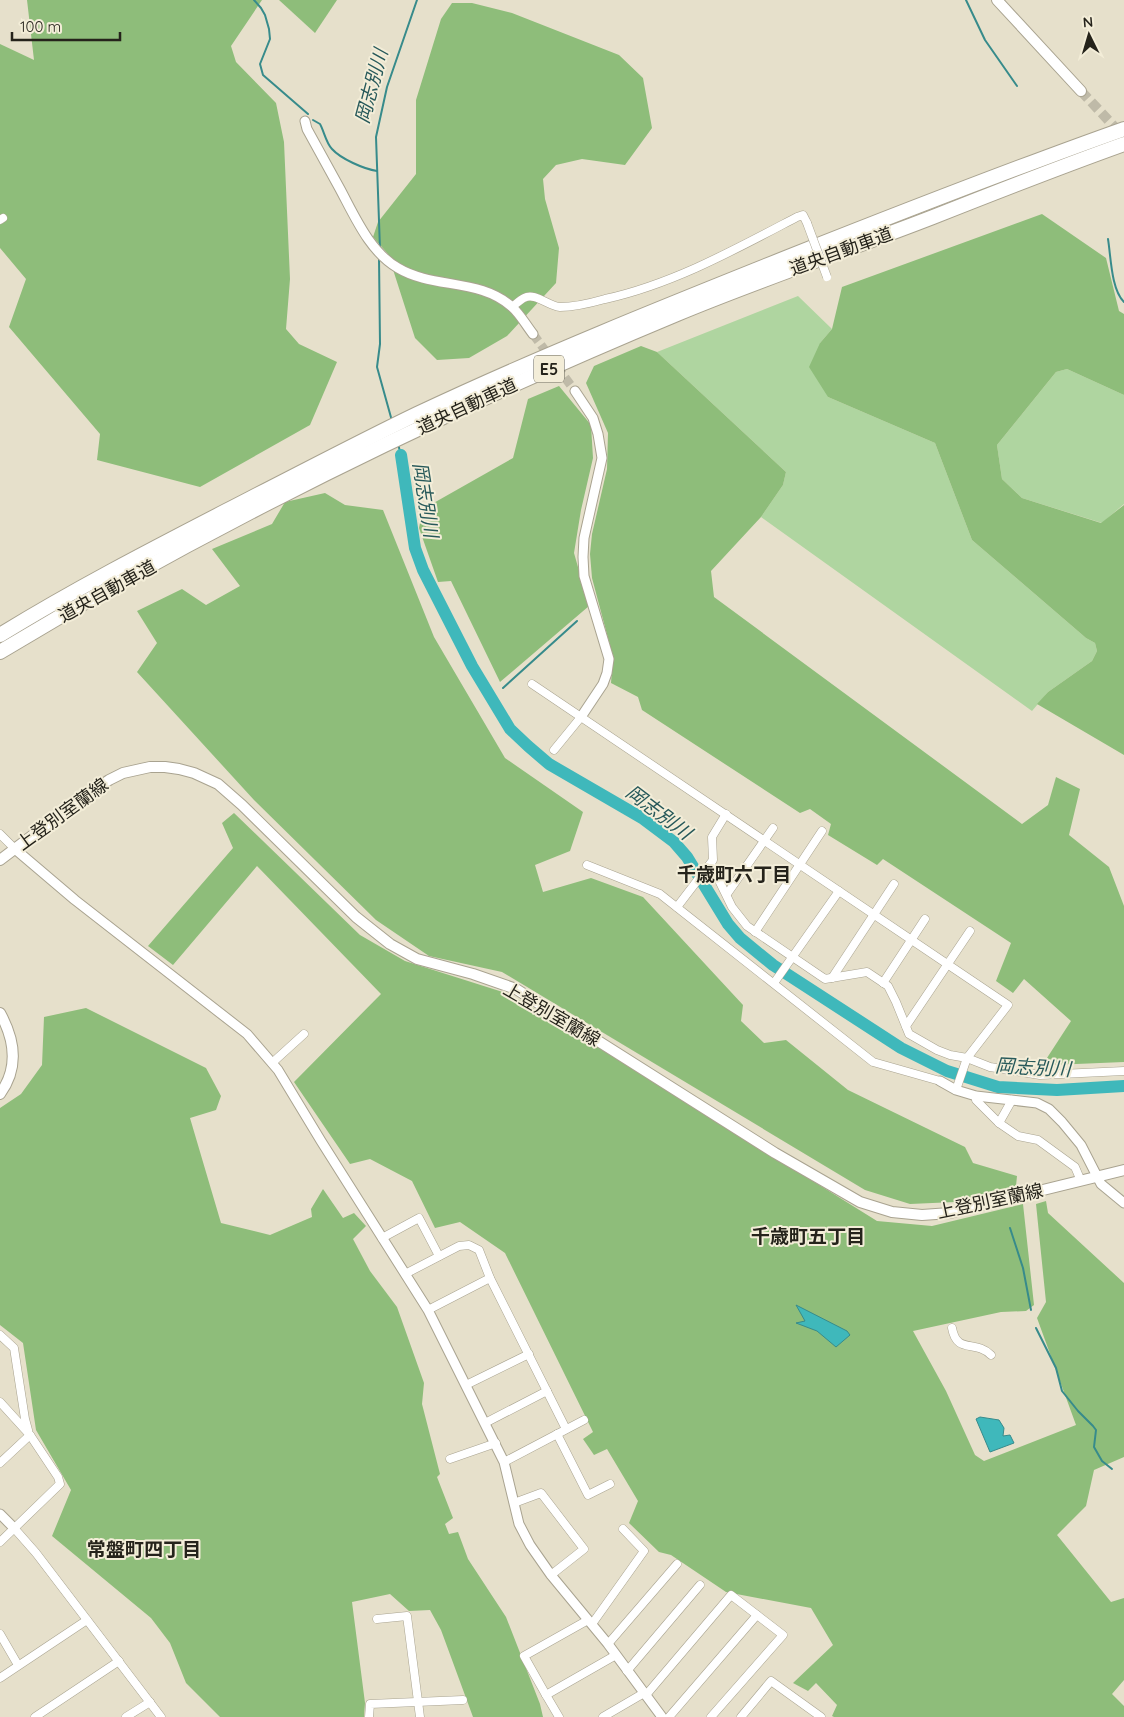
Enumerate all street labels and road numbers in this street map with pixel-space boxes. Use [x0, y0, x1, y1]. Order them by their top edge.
street label: 道央自動車道 [786, 222, 896, 280]
road number: E5 [534, 356, 564, 382]
street label: 道央自動車道 [413, 373, 521, 439]
street label: 道央自動車道 [54, 555, 160, 627]
street label: 上登別室蘭線 [12, 773, 112, 855]
street label: 上登別室蘭線 [499, 977, 605, 1051]
street label: 上登別室蘭線 [935, 1179, 1045, 1223]

